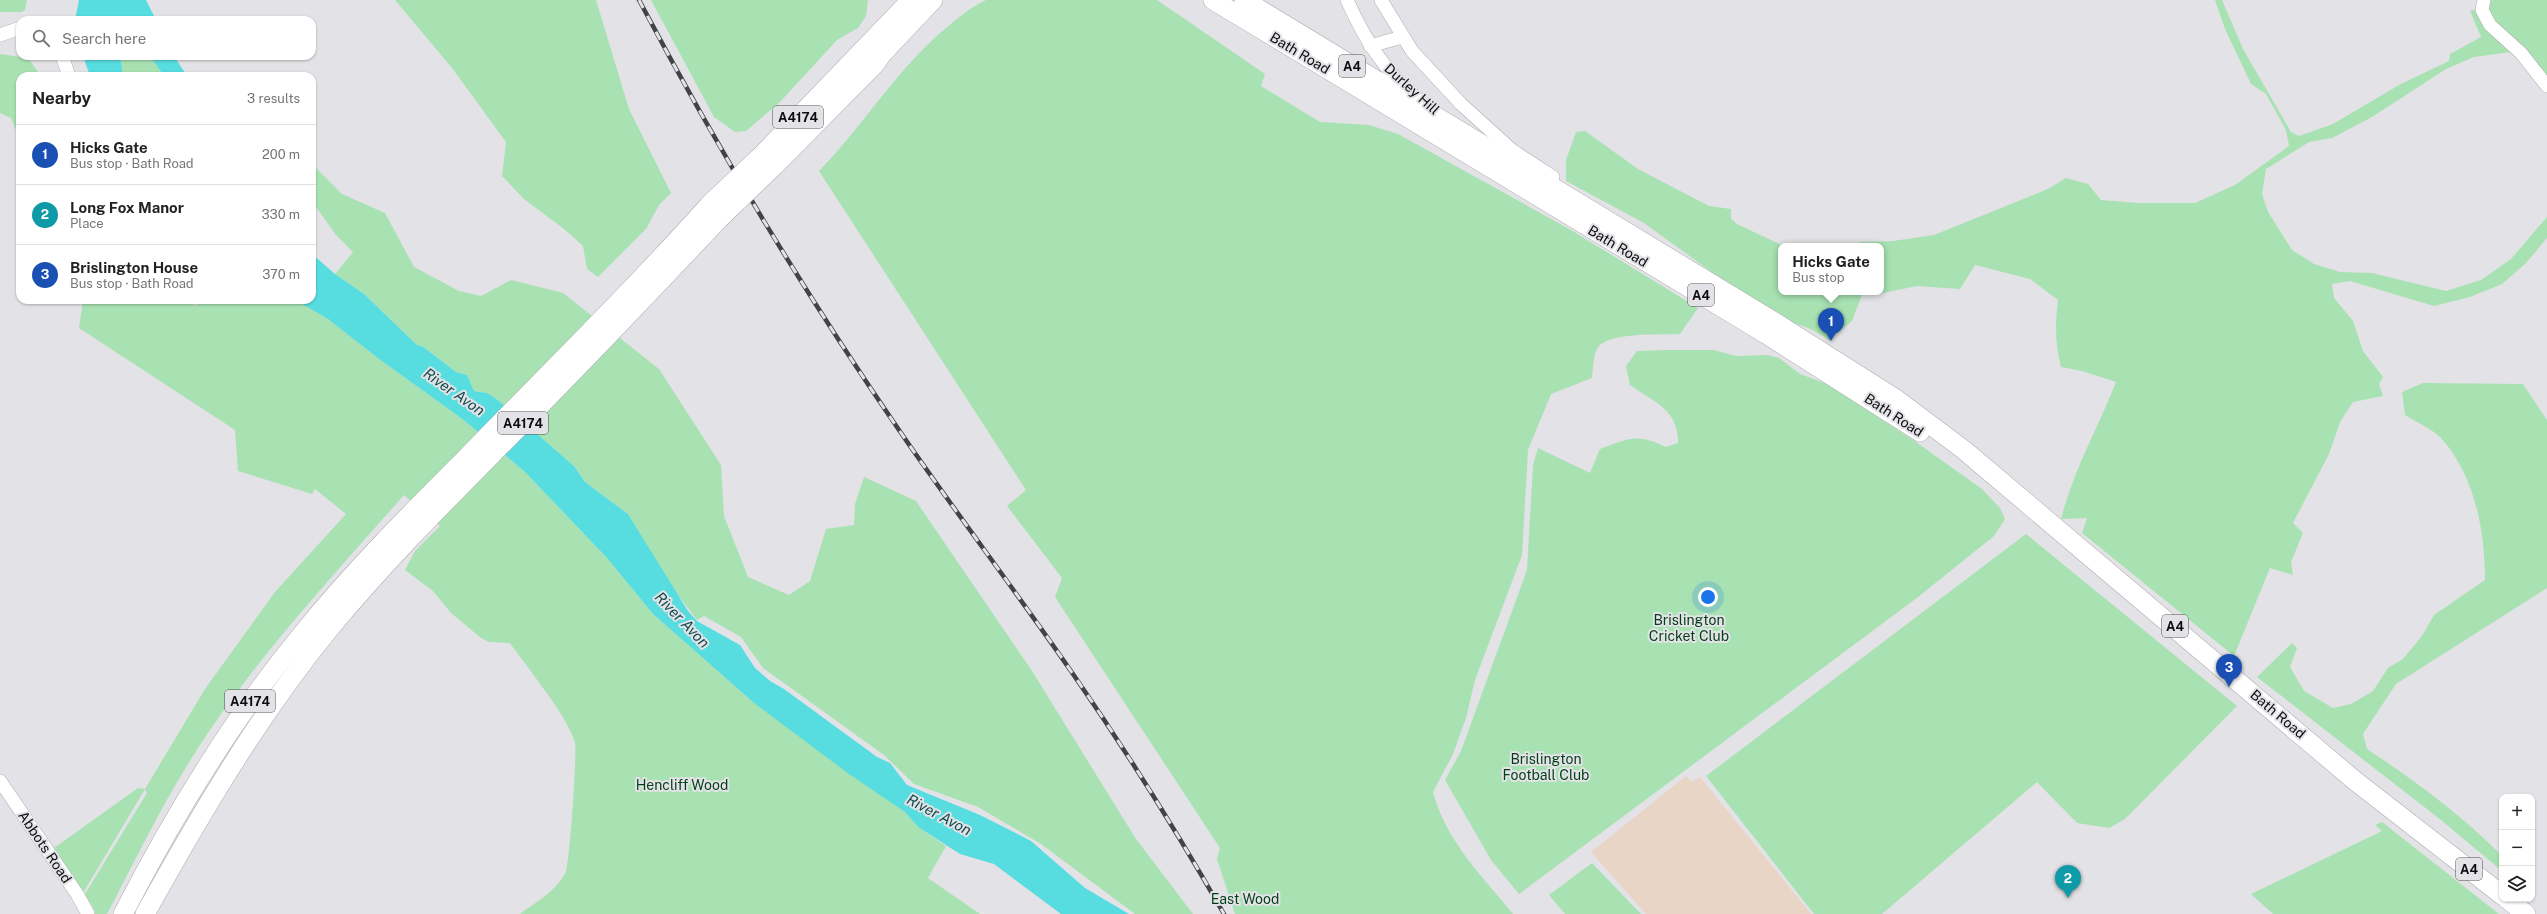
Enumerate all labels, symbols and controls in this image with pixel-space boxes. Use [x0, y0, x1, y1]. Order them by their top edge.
search box [16, 16, 316, 60]
icon: search [30, 27, 52, 49]
street label: Bath Road [1267, 29, 1333, 77]
text: Search here [62, 30, 146, 47]
road number: A4 [1339, 55, 1365, 77]
street label: Durley Hill [1381, 60, 1443, 118]
text: Nearby [32, 88, 91, 108]
text: 3 results [247, 91, 300, 106]
road number: A4174 [773, 106, 823, 128]
text: Hicks Gate [70, 139, 148, 156]
text: 1 [42, 147, 48, 162]
text: 200 m [262, 147, 300, 162]
text: Bus stop · Bath Road [70, 156, 194, 171]
text: Long Fox Manor [70, 199, 184, 216]
text: 2 [41, 207, 49, 222]
text: 330 m [261, 207, 300, 222]
text: Place [70, 216, 104, 231]
street label: Bath Road [1585, 222, 1651, 270]
popup [1778, 243, 1884, 295]
text: Hicks Gate [1792, 253, 1870, 270]
text: Brislington House [70, 259, 198, 276]
text: 3 [41, 267, 49, 282]
text: 370 m [262, 267, 300, 282]
text: Bus stop [1792, 270, 1845, 285]
text: Bus stop · Bath Road [70, 276, 194, 291]
road number: A4 [1688, 284, 1714, 306]
pin: 1 [1818, 308, 1844, 341]
water label: River Avon [420, 364, 488, 419]
street label: Bath Road [1862, 390, 1926, 440]
road number: A4174 [498, 412, 548, 434]
your location [1698, 587, 1718, 607]
water label: River Avon [652, 588, 713, 651]
park label: Brislington Cricket Club [1649, 612, 1729, 644]
road number: A4 [2162, 615, 2188, 637]
pin: 3 [2216, 654, 2242, 687]
street label: Bath Road [2247, 686, 2309, 742]
road number: A4174 [225, 690, 275, 712]
park label: Brislington Football Club [1503, 751, 1589, 783]
park label: Hencliff Wood [636, 777, 728, 793]
water label: River Avon [904, 790, 974, 839]
map controls [2499, 794, 2535, 902]
button: + [2499, 794, 2535, 830]
street label: Abbots Road [15, 808, 75, 886]
button: − [2499, 830, 2535, 866]
road number: A4 [2456, 858, 2482, 880]
pin: 2 [2055, 865, 2081, 898]
button: layers [2499, 866, 2535, 902]
park label: East Wood [1211, 891, 1279, 907]

